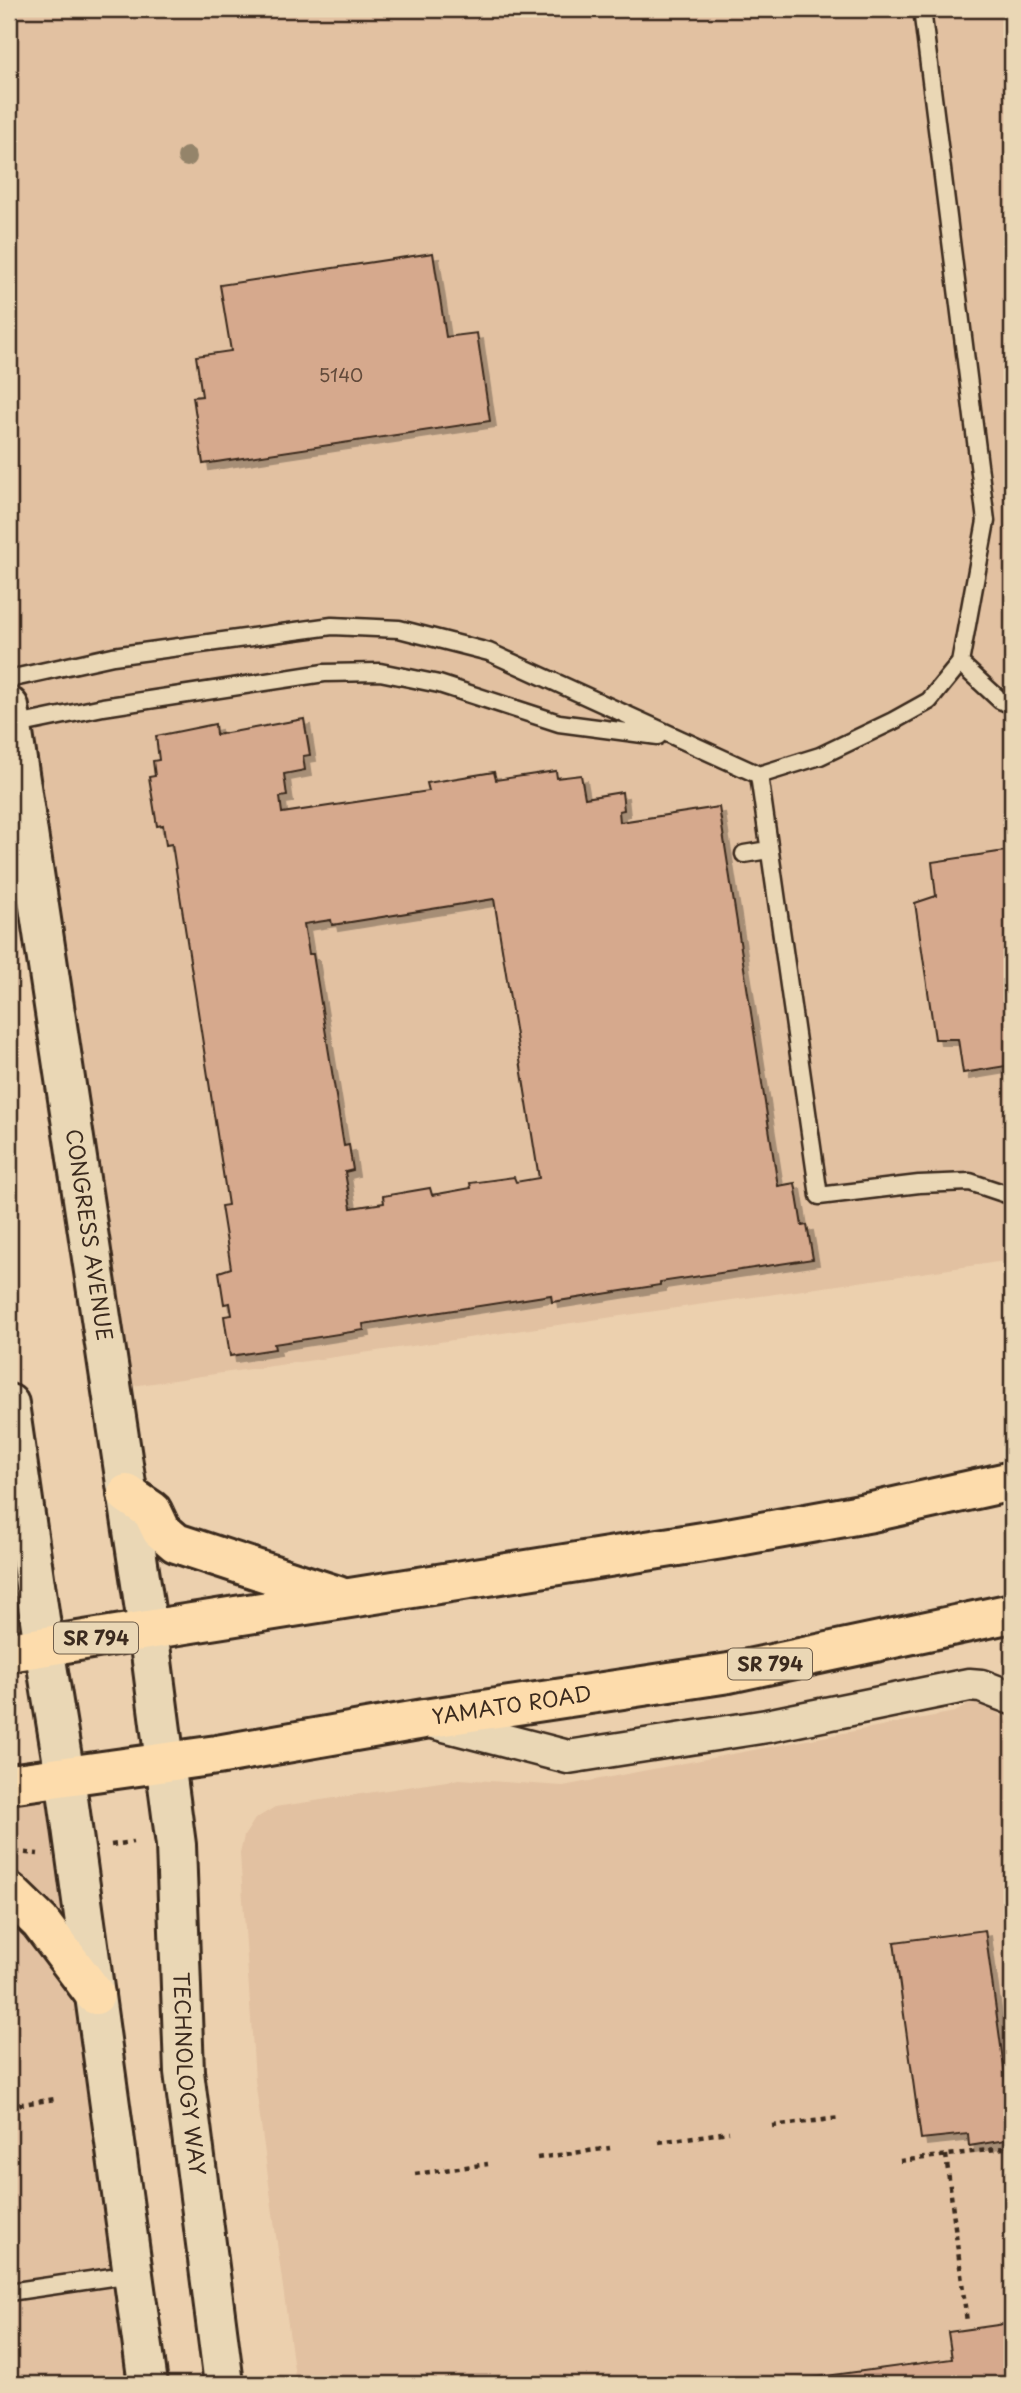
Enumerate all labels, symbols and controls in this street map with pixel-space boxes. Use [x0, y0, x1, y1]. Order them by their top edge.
house number: 5140 [319, 361, 363, 388]
street label: CONGRESS AVENUE [59, 1127, 122, 1343]
road number: SR 794 [54, 1622, 138, 1654]
road number: SR 794 [728, 1648, 812, 1680]
street label: YAMATO ROAD [430, 1676, 594, 1732]
street label: TECHNOLOGY WAY [166, 1971, 215, 2178]

